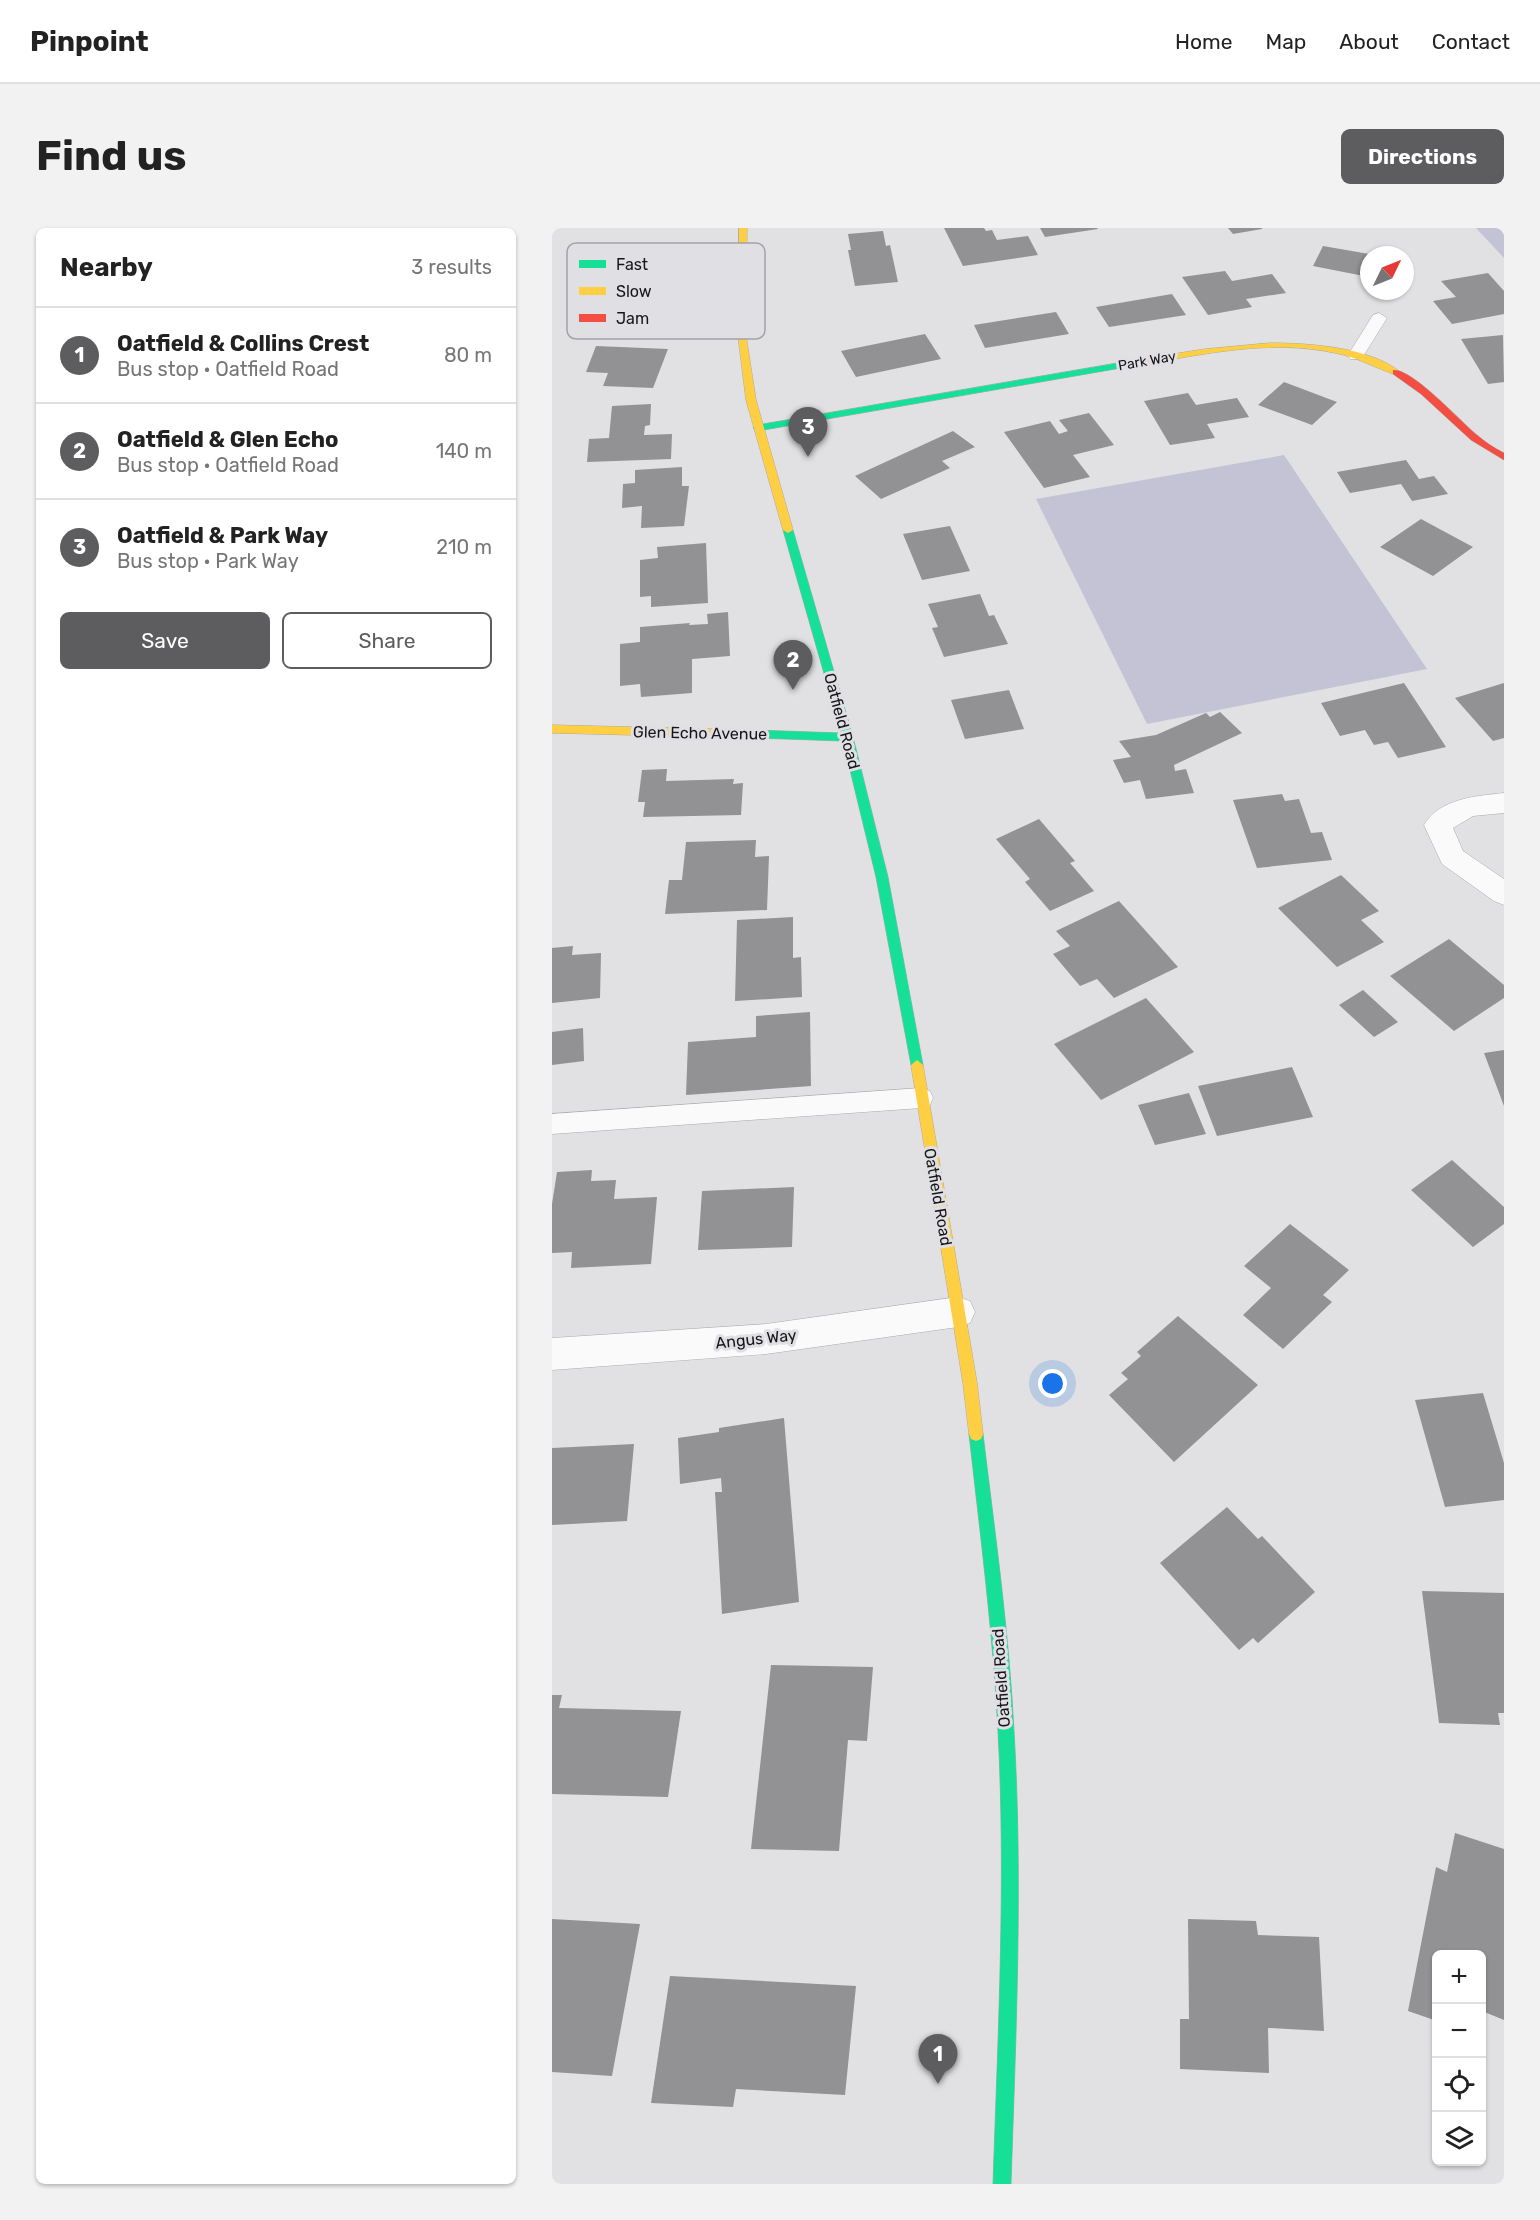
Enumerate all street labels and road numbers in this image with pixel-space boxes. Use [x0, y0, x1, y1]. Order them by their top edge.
street label: Park Way [1117, 348, 1177, 374]
street label: Oatfield Road [820, 671, 864, 771]
street label: Glen Echo Avenue [633, 722, 767, 744]
street label: Oatfield Road [920, 1147, 956, 1247]
street label: Angus Way [715, 1325, 798, 1353]
street label: Oatfield Road [988, 1628, 1014, 1728]

